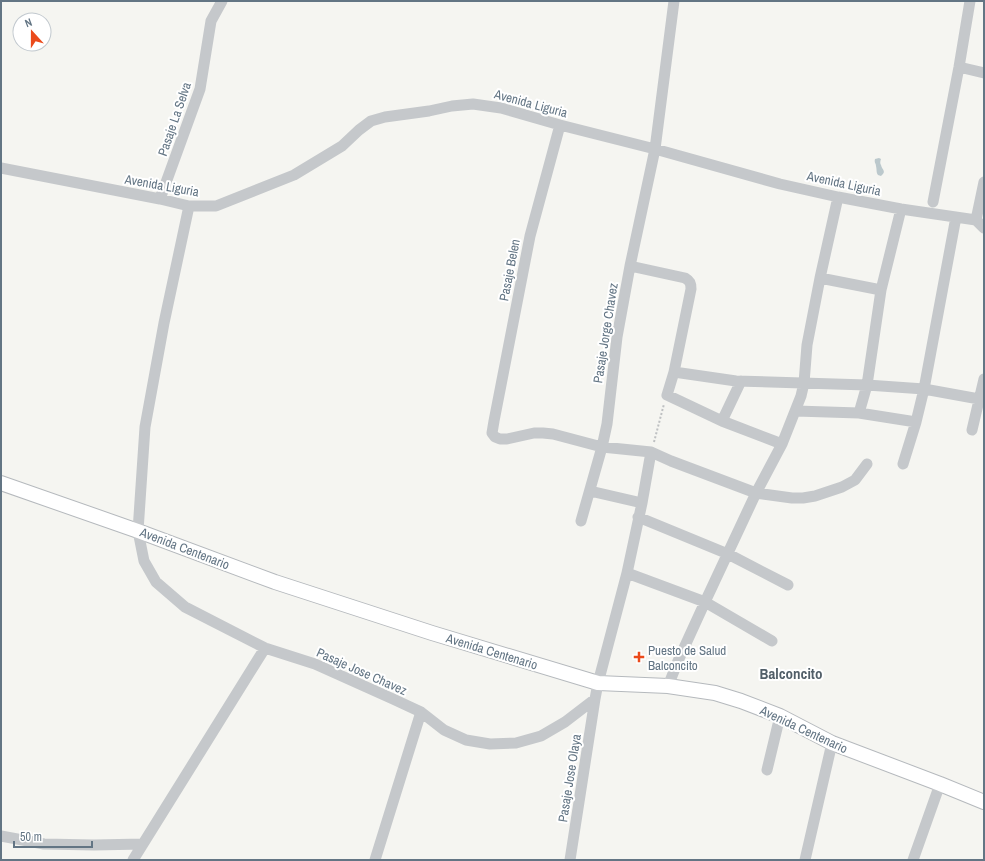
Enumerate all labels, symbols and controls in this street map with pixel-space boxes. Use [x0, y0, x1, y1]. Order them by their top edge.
north arrow [12, 12, 52, 52]
text: N [23, 15, 34, 30]
street label: Pasaje La Selva [154, 80, 195, 158]
street label: Avenida Liguria [491, 85, 569, 121]
street label: Avenida Liguria [804, 167, 882, 200]
street label: Avenida Liguria [122, 170, 200, 200]
street label: Pasaje Belen [495, 238, 524, 303]
street label: Pasaje Jorge Chavez [589, 282, 622, 384]
street label: Avenida Centenario [137, 523, 232, 573]
street label: Avenida Centenario [443, 629, 540, 673]
place label: Puesto de Salud Balconcito [648, 642, 726, 674]
street label: Pasaje Jose Chavez [314, 644, 410, 699]
marker: Puesto de Salud Balconcito [633, 651, 645, 663]
district label: Balconcito [760, 663, 822, 684]
street label: Avenida Centenario [756, 701, 850, 757]
street label: Pasaje Jose Olaya [554, 733, 585, 823]
scale bar [14, 823, 92, 849]
text: 50 m [20, 829, 42, 845]

